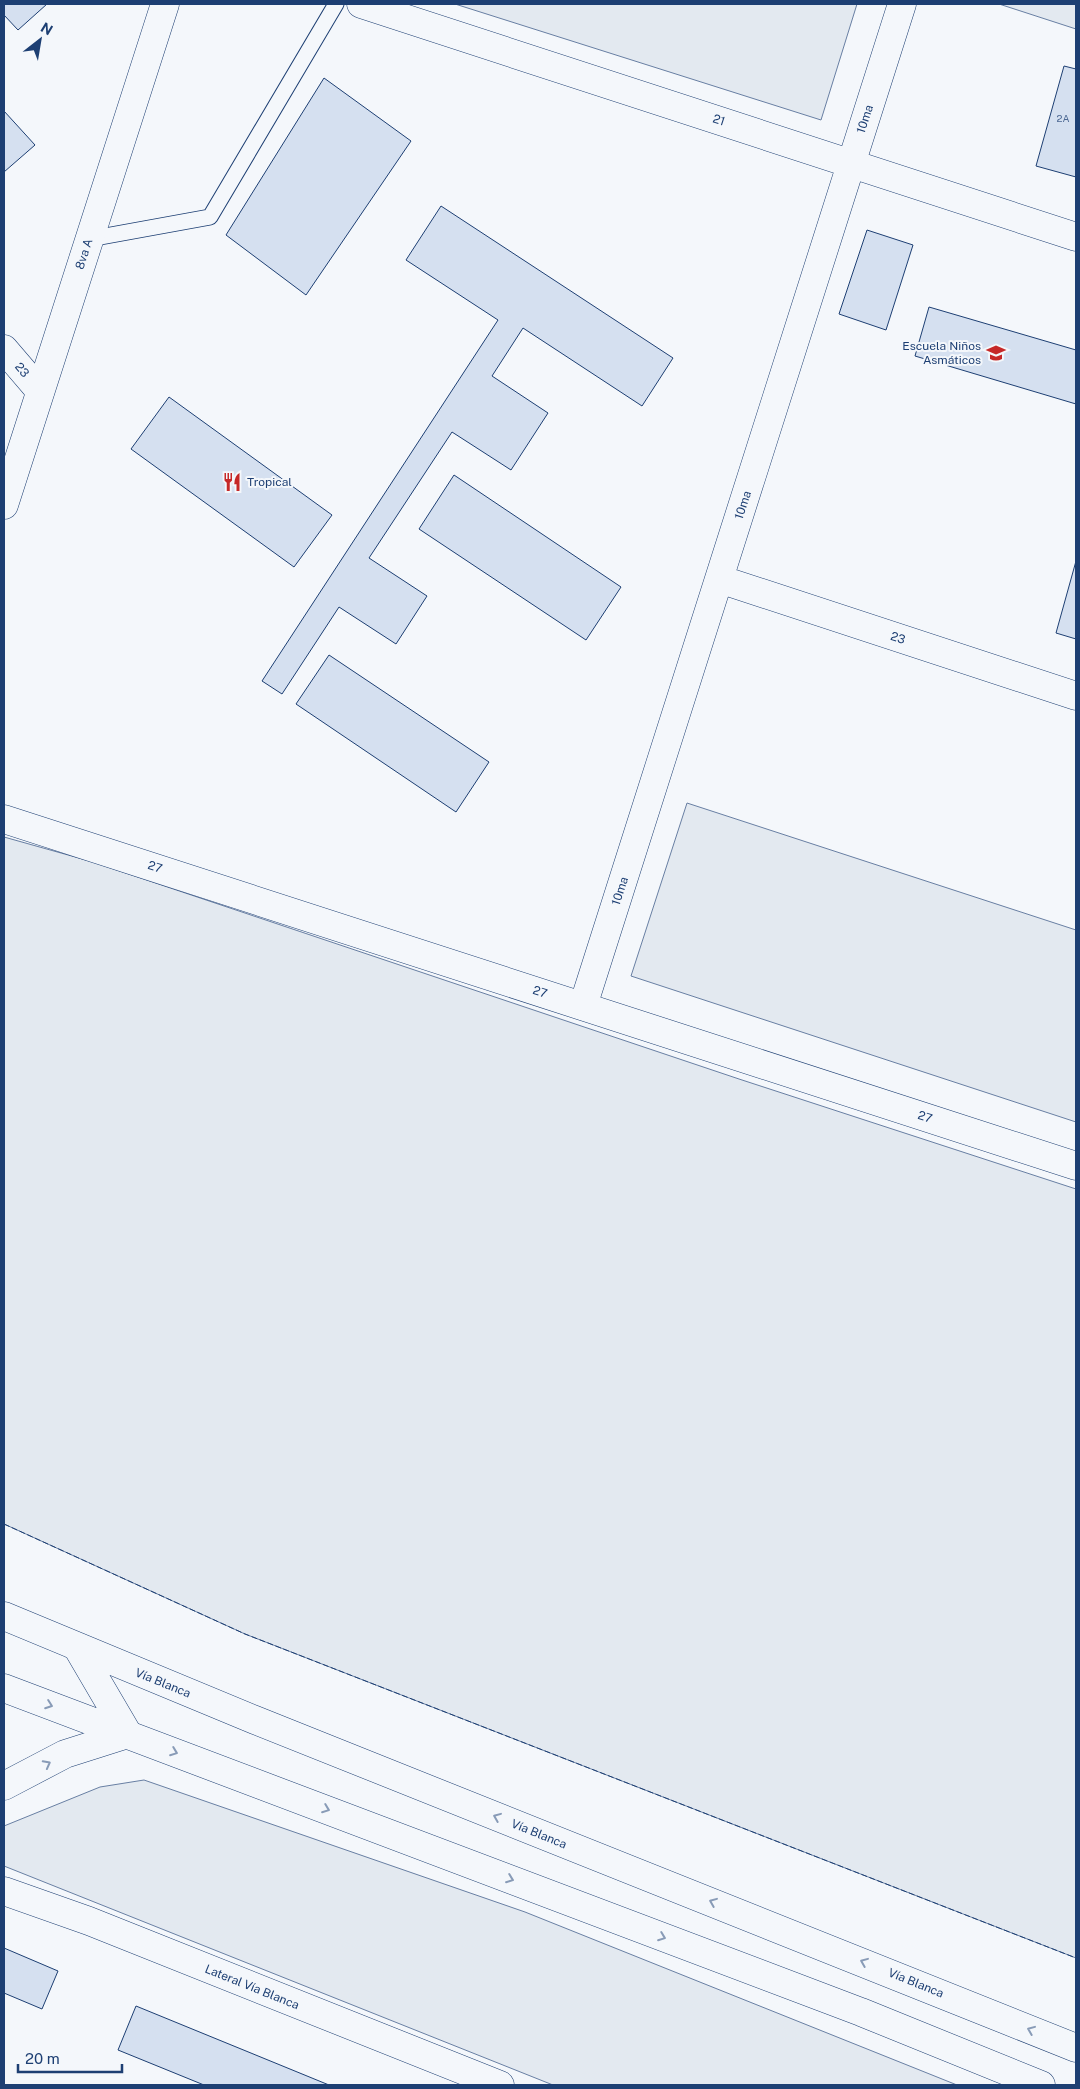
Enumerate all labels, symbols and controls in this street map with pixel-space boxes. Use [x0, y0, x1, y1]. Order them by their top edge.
north arrow [15, 15, 65, 65]
text: N [38, 19, 56, 39]
street label: 10ma [854, 103, 876, 135]
street label: 21 [711, 111, 727, 129]
house number: 2A [1056, 112, 1070, 124]
street label: 8va A [72, 236, 96, 271]
place label: Escuela Niños Asmáticos [902, 339, 981, 367]
school or university icon: Escuela Niños Asmáticos [985, 342, 1007, 364]
street label: 23 [12, 360, 32, 380]
restaurant icon: Tropical [221, 471, 243, 493]
place label: Tropical [247, 475, 292, 489]
street label: 10ma [732, 489, 754, 521]
street label: 23 [889, 629, 907, 647]
street label: 27 [146, 858, 164, 876]
street label: 10ma [609, 875, 631, 907]
street label: 27 [531, 983, 549, 1001]
street label: 27 [916, 1108, 934, 1126]
street label: Vía Blanca [133, 1666, 193, 1700]
one-way arrow [45, 1699, 53, 1709]
one-way arrow [169, 1745, 178, 1756]
one-way arrow [42, 1760, 51, 1770]
one-way arrow [321, 1803, 329, 1813]
one-way arrow [493, 1812, 502, 1823]
street label: Vía Blanca [509, 1817, 569, 1851]
one-way arrow [505, 1873, 514, 1883]
one-way arrow [709, 1898, 718, 1909]
one-way arrow [657, 1931, 666, 1941]
one-way arrow [860, 1958, 869, 1969]
street label: Lateral Vía Blanca [203, 1962, 301, 2012]
street label: Vía Blanca [886, 1966, 946, 2000]
one-way arrow [1027, 2025, 1036, 2036]
scale bar [18, 2042, 121, 2074]
text: 20 m [25, 2050, 60, 2067]

